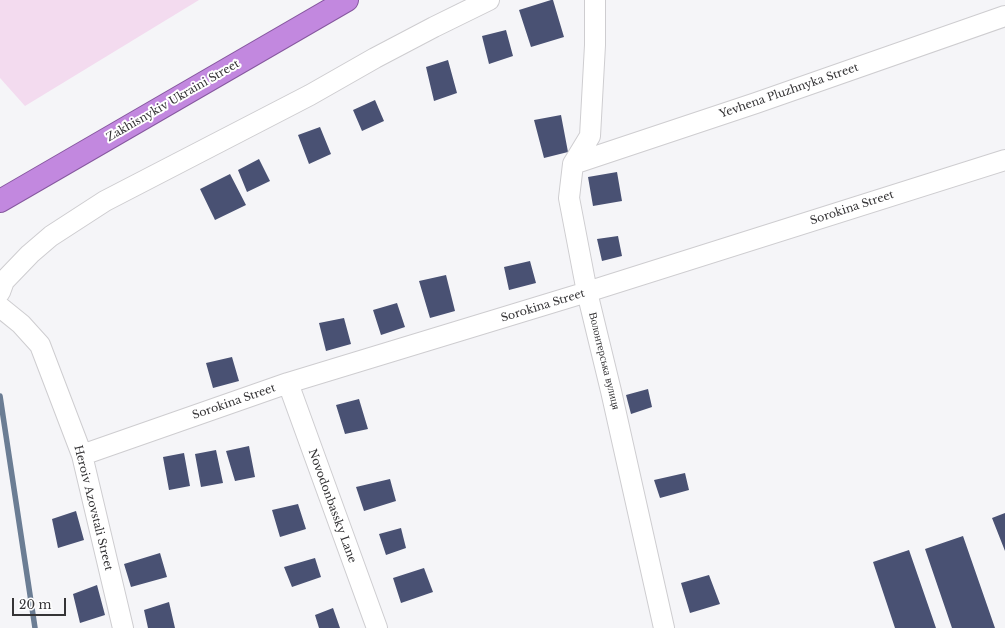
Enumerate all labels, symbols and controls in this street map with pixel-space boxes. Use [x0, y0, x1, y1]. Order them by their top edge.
street label: Zakhisnykiv Ukraini Street [104, 57, 242, 145]
street label: Yevhena Pluzhnyka Street [718, 61, 860, 121]
street label: Sorokina Street [809, 188, 895, 228]
street label: Sorokina Street [499, 287, 587, 325]
street label: Волонтерська вулиця [585, 311, 623, 411]
street label: Sorokina Street [191, 382, 277, 422]
street label: Heroiv Azovstali Street [71, 444, 115, 572]
street label: Novodonbassky Lane [305, 447, 359, 565]
scale bar [14, 590, 68, 616]
text: 20 m [19, 597, 51, 612]

